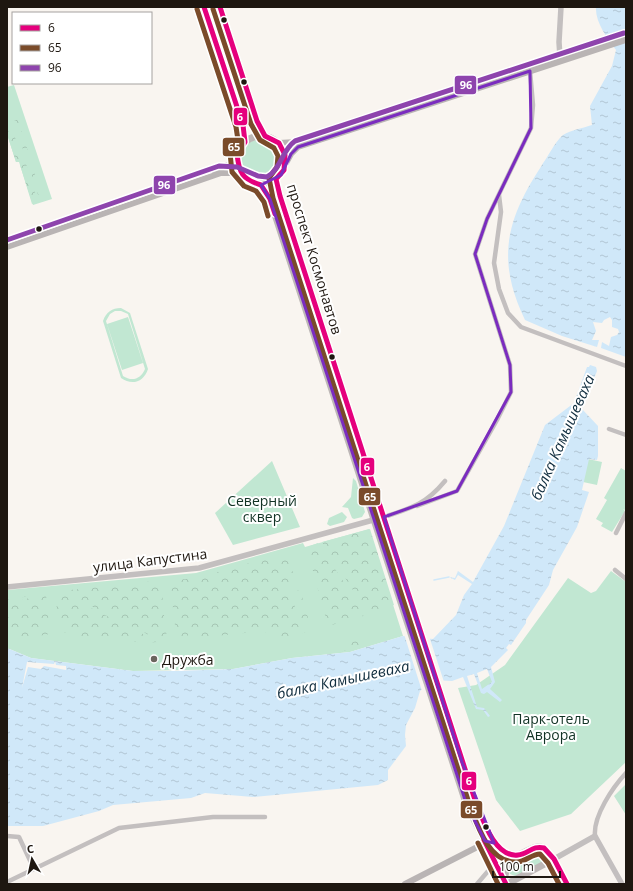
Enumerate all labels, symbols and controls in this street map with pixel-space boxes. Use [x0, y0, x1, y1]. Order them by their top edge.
legend [12, 12, 152, 84]
unlabelled marker [219, 15, 229, 25]
text: 6 [48, 19, 55, 36]
text: 65 [48, 39, 62, 56]
text: 96 [48, 59, 62, 76]
line badge: 96 [454, 75, 477, 95]
unlabelled marker [239, 77, 249, 87]
text: 96 [460, 77, 472, 92]
line badge: 6 [233, 107, 248, 126]
text: 6 [237, 109, 243, 124]
line badge: 65 [222, 137, 245, 157]
text: 65 [228, 139, 240, 154]
line badge: 96 [153, 175, 176, 195]
text: 96 [158, 177, 170, 192]
street label: проспект Космонавтов [283, 181, 347, 337]
unlabelled marker [34, 224, 44, 234]
unlabelled marker [327, 352, 337, 362]
water label: балка Камышеваха [525, 371, 599, 503]
line badge: 6 [360, 457, 375, 476]
text: 6 [364, 459, 370, 474]
line badge: 65 [358, 487, 381, 506]
text: 65 [364, 489, 376, 504]
park label: Северный сквер [227, 491, 297, 526]
street label: улица Капустина [92, 544, 208, 576]
place label: Дружба [162, 650, 214, 669]
marker: Дружба [149, 654, 159, 664]
water label: балка Камышеваха [275, 655, 412, 703]
park label: Парк-отель Аврора [512, 709, 590, 744]
line badge: 6 [461, 771, 477, 791]
text: 6 [466, 773, 472, 788]
line badge: 65 [460, 800, 483, 819]
text: 65 [465, 802, 477, 817]
unlabelled marker [481, 822, 491, 832]
north arrow [12, 839, 52, 879]
text: С [26, 841, 35, 857]
scale bar [493, 853, 560, 879]
text: 100 m [499, 858, 534, 875]

